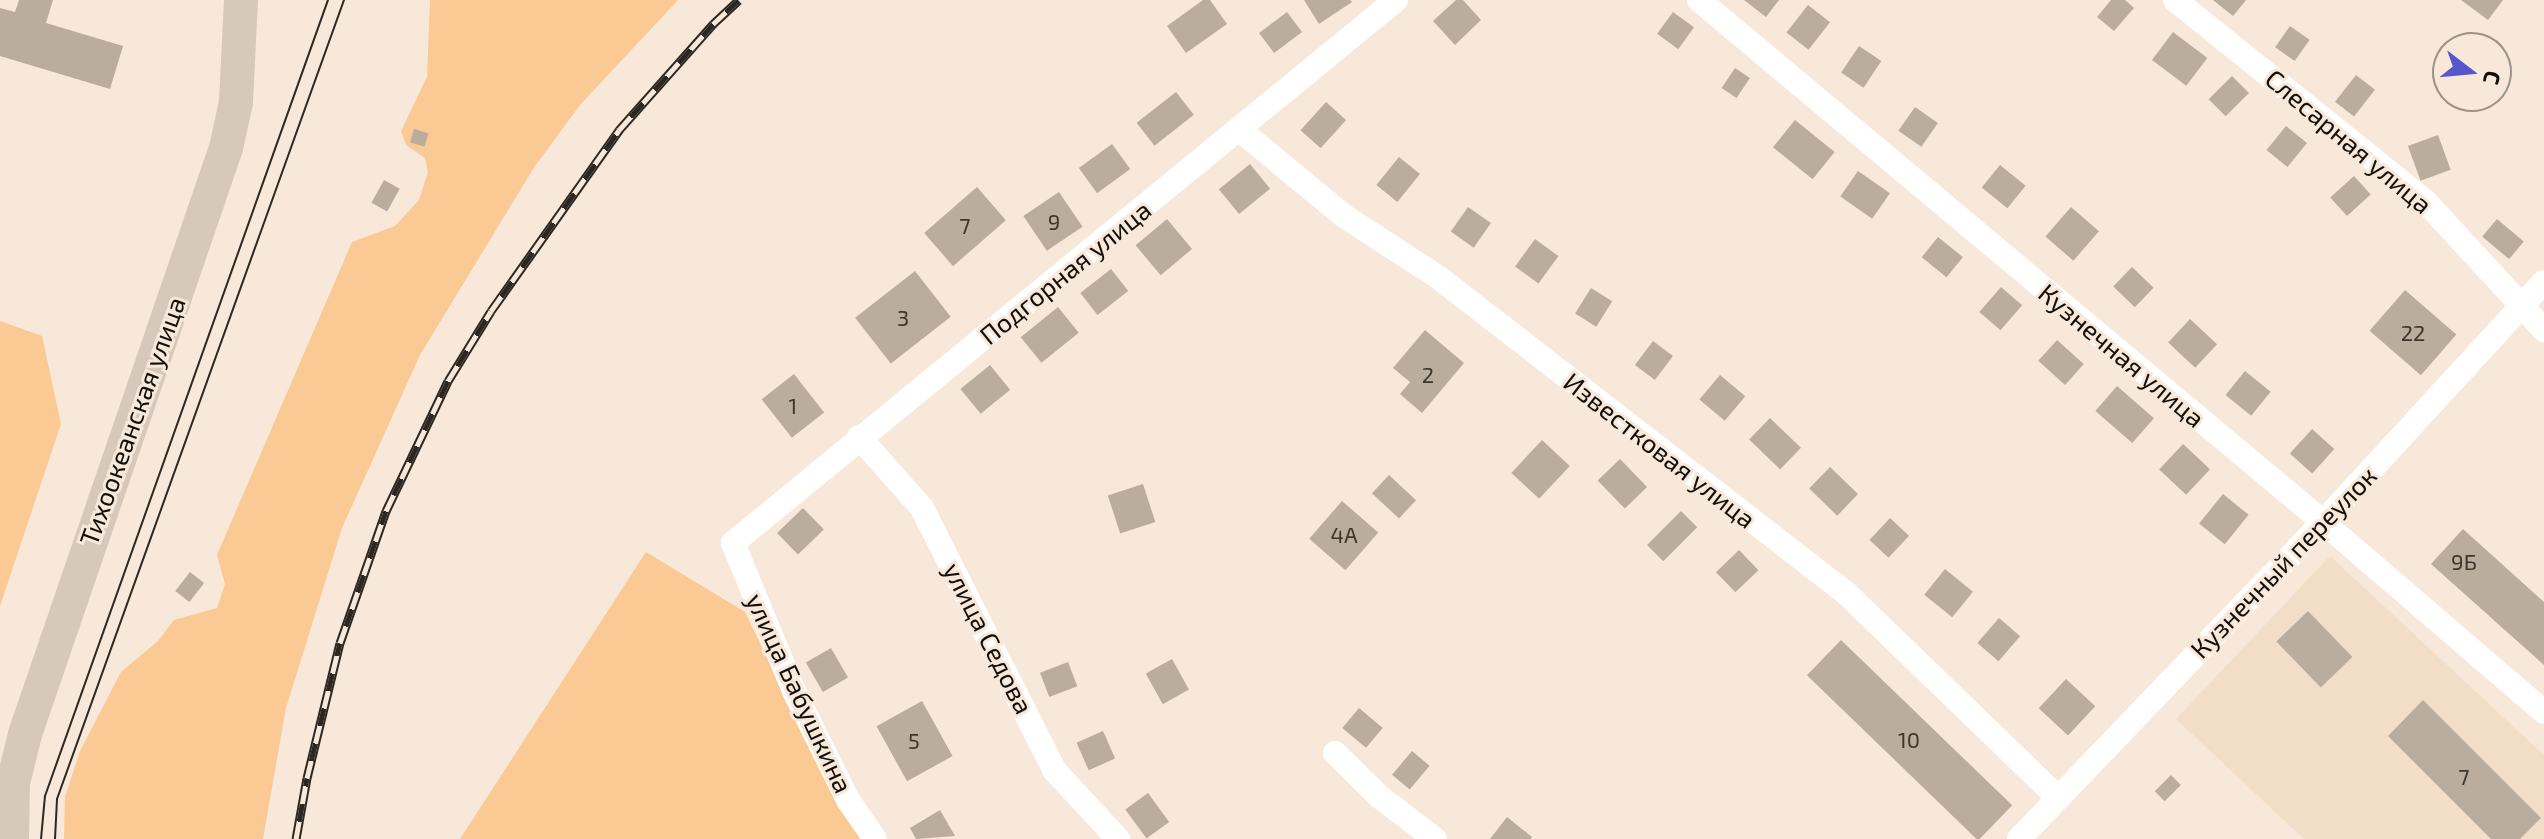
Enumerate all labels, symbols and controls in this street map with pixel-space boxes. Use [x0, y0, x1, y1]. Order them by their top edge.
north arrow [2432, 32, 2512, 112]
street label: Слесарная улица [2259, 62, 2439, 220]
text: С [2479, 68, 2507, 88]
street label: Подгорная улица [973, 193, 1157, 351]
house number: 9 [1048, 209, 1060, 235]
house number: 7 [959, 213, 971, 239]
street label: Кузнечная улица [2033, 277, 2211, 433]
street label: Тихоокеанская улица [73, 293, 191, 549]
house number: 3 [897, 305, 909, 331]
house number: 22 [2401, 320, 2425, 346]
house number: 2 [1422, 362, 1434, 388]
street label: Известковая улица [1558, 365, 1762, 535]
house number: 1 [789, 393, 797, 419]
street label: Кузнечный переулок [2183, 460, 2383, 664]
house number: 4А [1330, 522, 1358, 548]
house number: 9Б [2451, 549, 2477, 575]
street label: улица Седова [938, 557, 1040, 719]
street label: улица Бабушкина [740, 588, 860, 798]
house number: 10 [1898, 727, 1920, 753]
house number: 5 [908, 728, 920, 754]
house number: 7 [2458, 764, 2470, 790]

